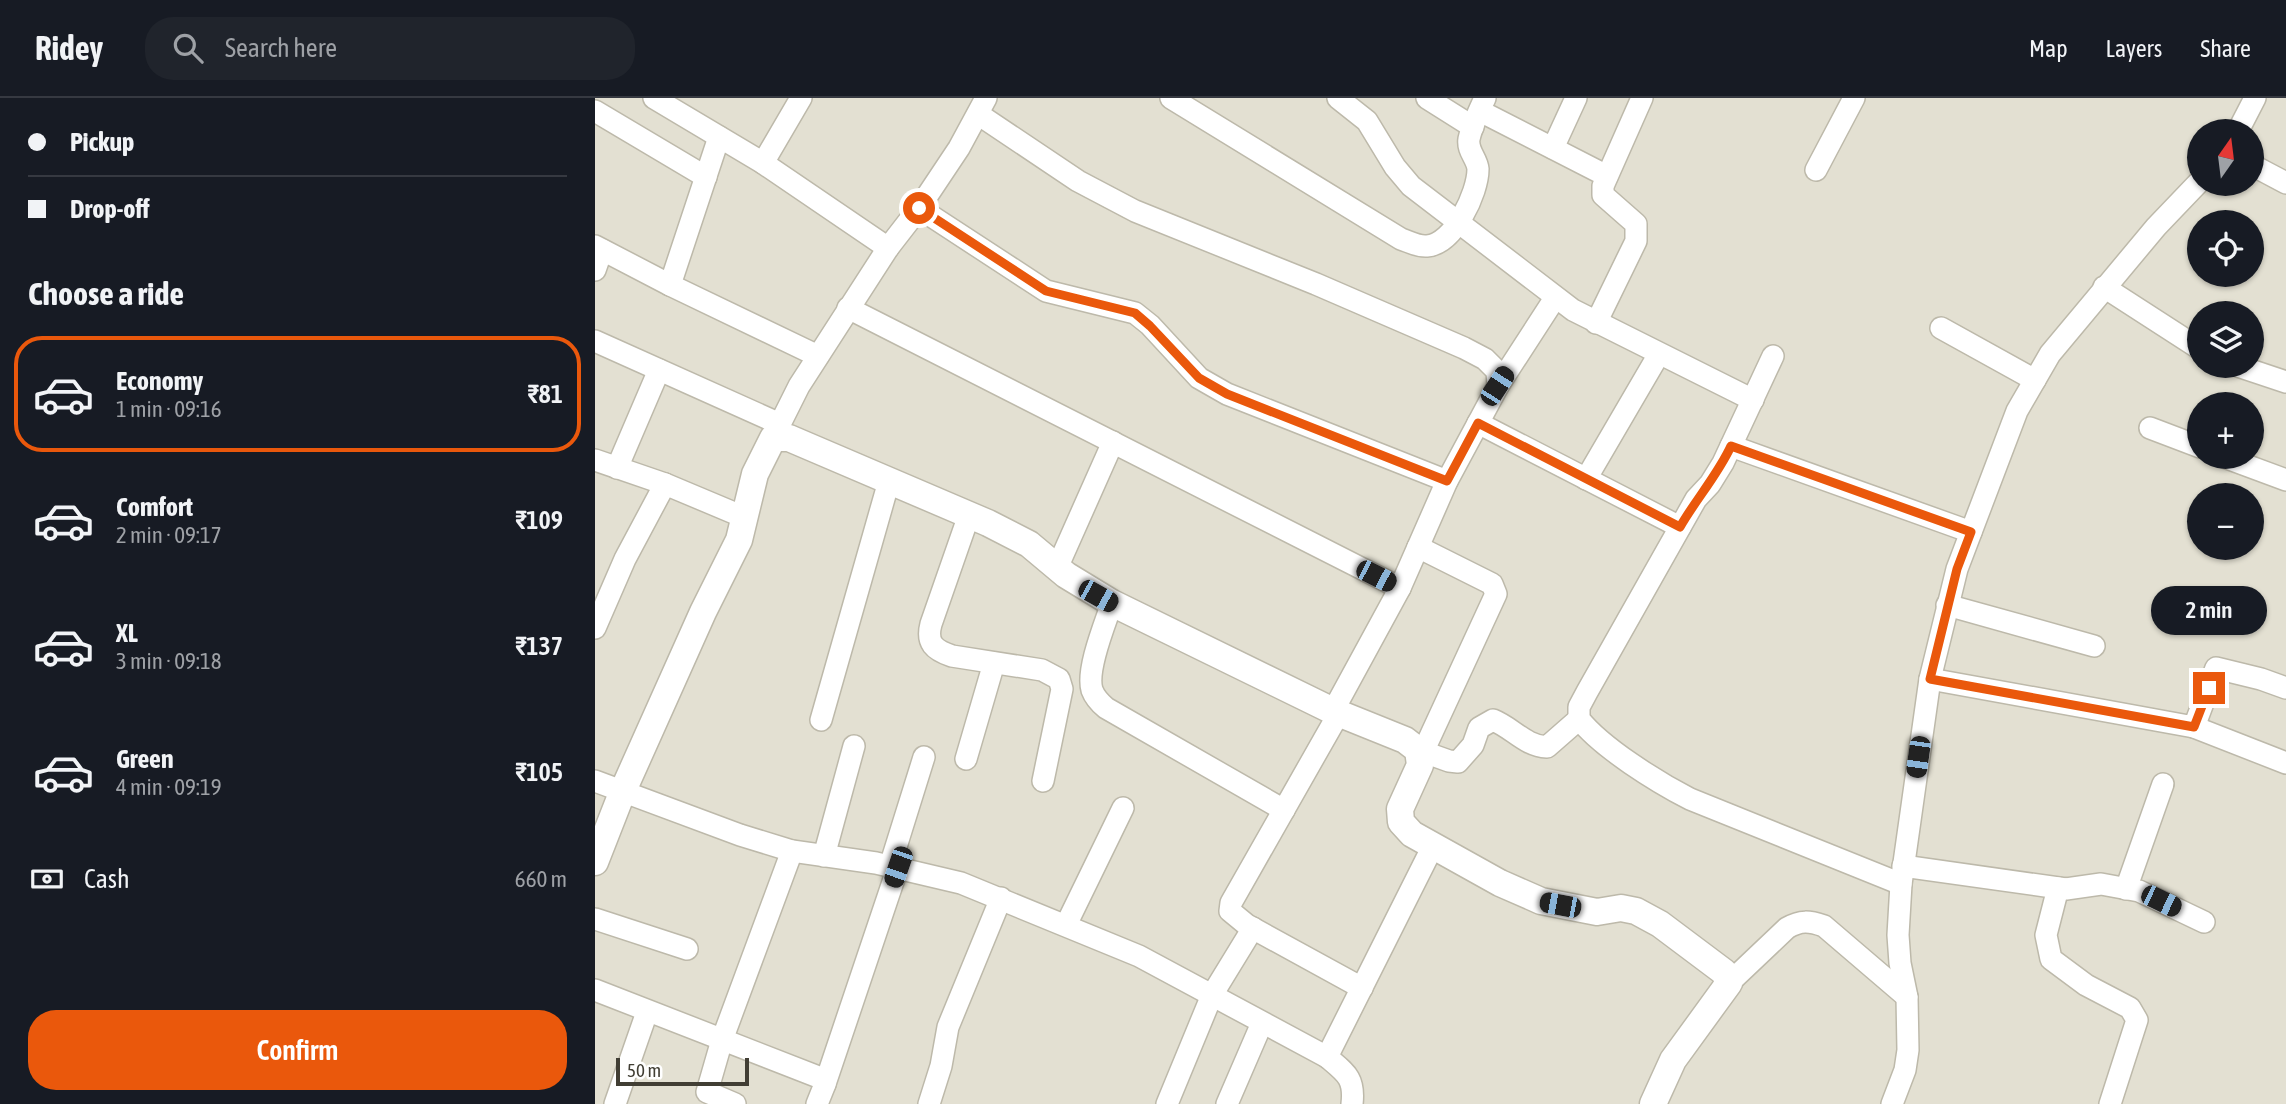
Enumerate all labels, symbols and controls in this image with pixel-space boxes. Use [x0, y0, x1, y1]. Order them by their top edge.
search box [145, 17, 635, 80]
text: Ridey [35, 29, 103, 67]
icon: search [169, 29, 207, 67]
text: Search here [225, 33, 337, 63]
text: Map [2029, 35, 2068, 62]
text: Layers [2106, 35, 2162, 62]
text: Share [2200, 35, 2251, 62]
north arrow [2187, 119, 2265, 196]
map controls [2187, 119, 2264, 560]
text: Pickup [70, 127, 134, 157]
route start [903, 192, 935, 224]
text: Drop-off [70, 194, 150, 224]
button: locate [2187, 210, 2264, 287]
text: Choose a ride [28, 275, 184, 312]
button: layers [2187, 301, 2264, 378]
icon: car [32, 363, 95, 426]
car [1477, 363, 1518, 409]
text: Economy [116, 366, 203, 396]
text: ₹81 [527, 379, 563, 409]
button: + [2187, 392, 2264, 469]
text: 1 min · 09:16 [116, 396, 222, 422]
button: − [2187, 483, 2264, 560]
icon: car [32, 489, 95, 552]
text: Comfort [116, 492, 193, 522]
text: ₹109 [515, 505, 563, 535]
text: 2 min · 09:17 [116, 522, 222, 548]
car [1353, 557, 1400, 595]
car [1075, 577, 1122, 615]
callout: 2 min [2151, 587, 2267, 636]
text: 2 min [2186, 597, 2232, 623]
icon: car [32, 615, 95, 678]
text: XL [116, 618, 138, 648]
text: ₹137 [515, 631, 563, 661]
text: 3 min · 09:18 [116, 648, 222, 674]
route end [2193, 672, 2225, 704]
car [1905, 735, 1932, 779]
icon: car [32, 741, 95, 804]
text: Green [116, 744, 174, 774]
text: ₹105 [515, 757, 563, 787]
text: 4 min · 09:19 [116, 774, 222, 800]
car [882, 844, 915, 890]
icon: cash [28, 860, 66, 898]
text: Cash [84, 864, 130, 894]
text: 660 m [515, 866, 567, 892]
car [2138, 882, 2185, 920]
car [1538, 891, 1583, 919]
button: Confirm [28, 1010, 567, 1090]
scale bar [616, 1055, 749, 1087]
text: 50 m [627, 1059, 661, 1081]

